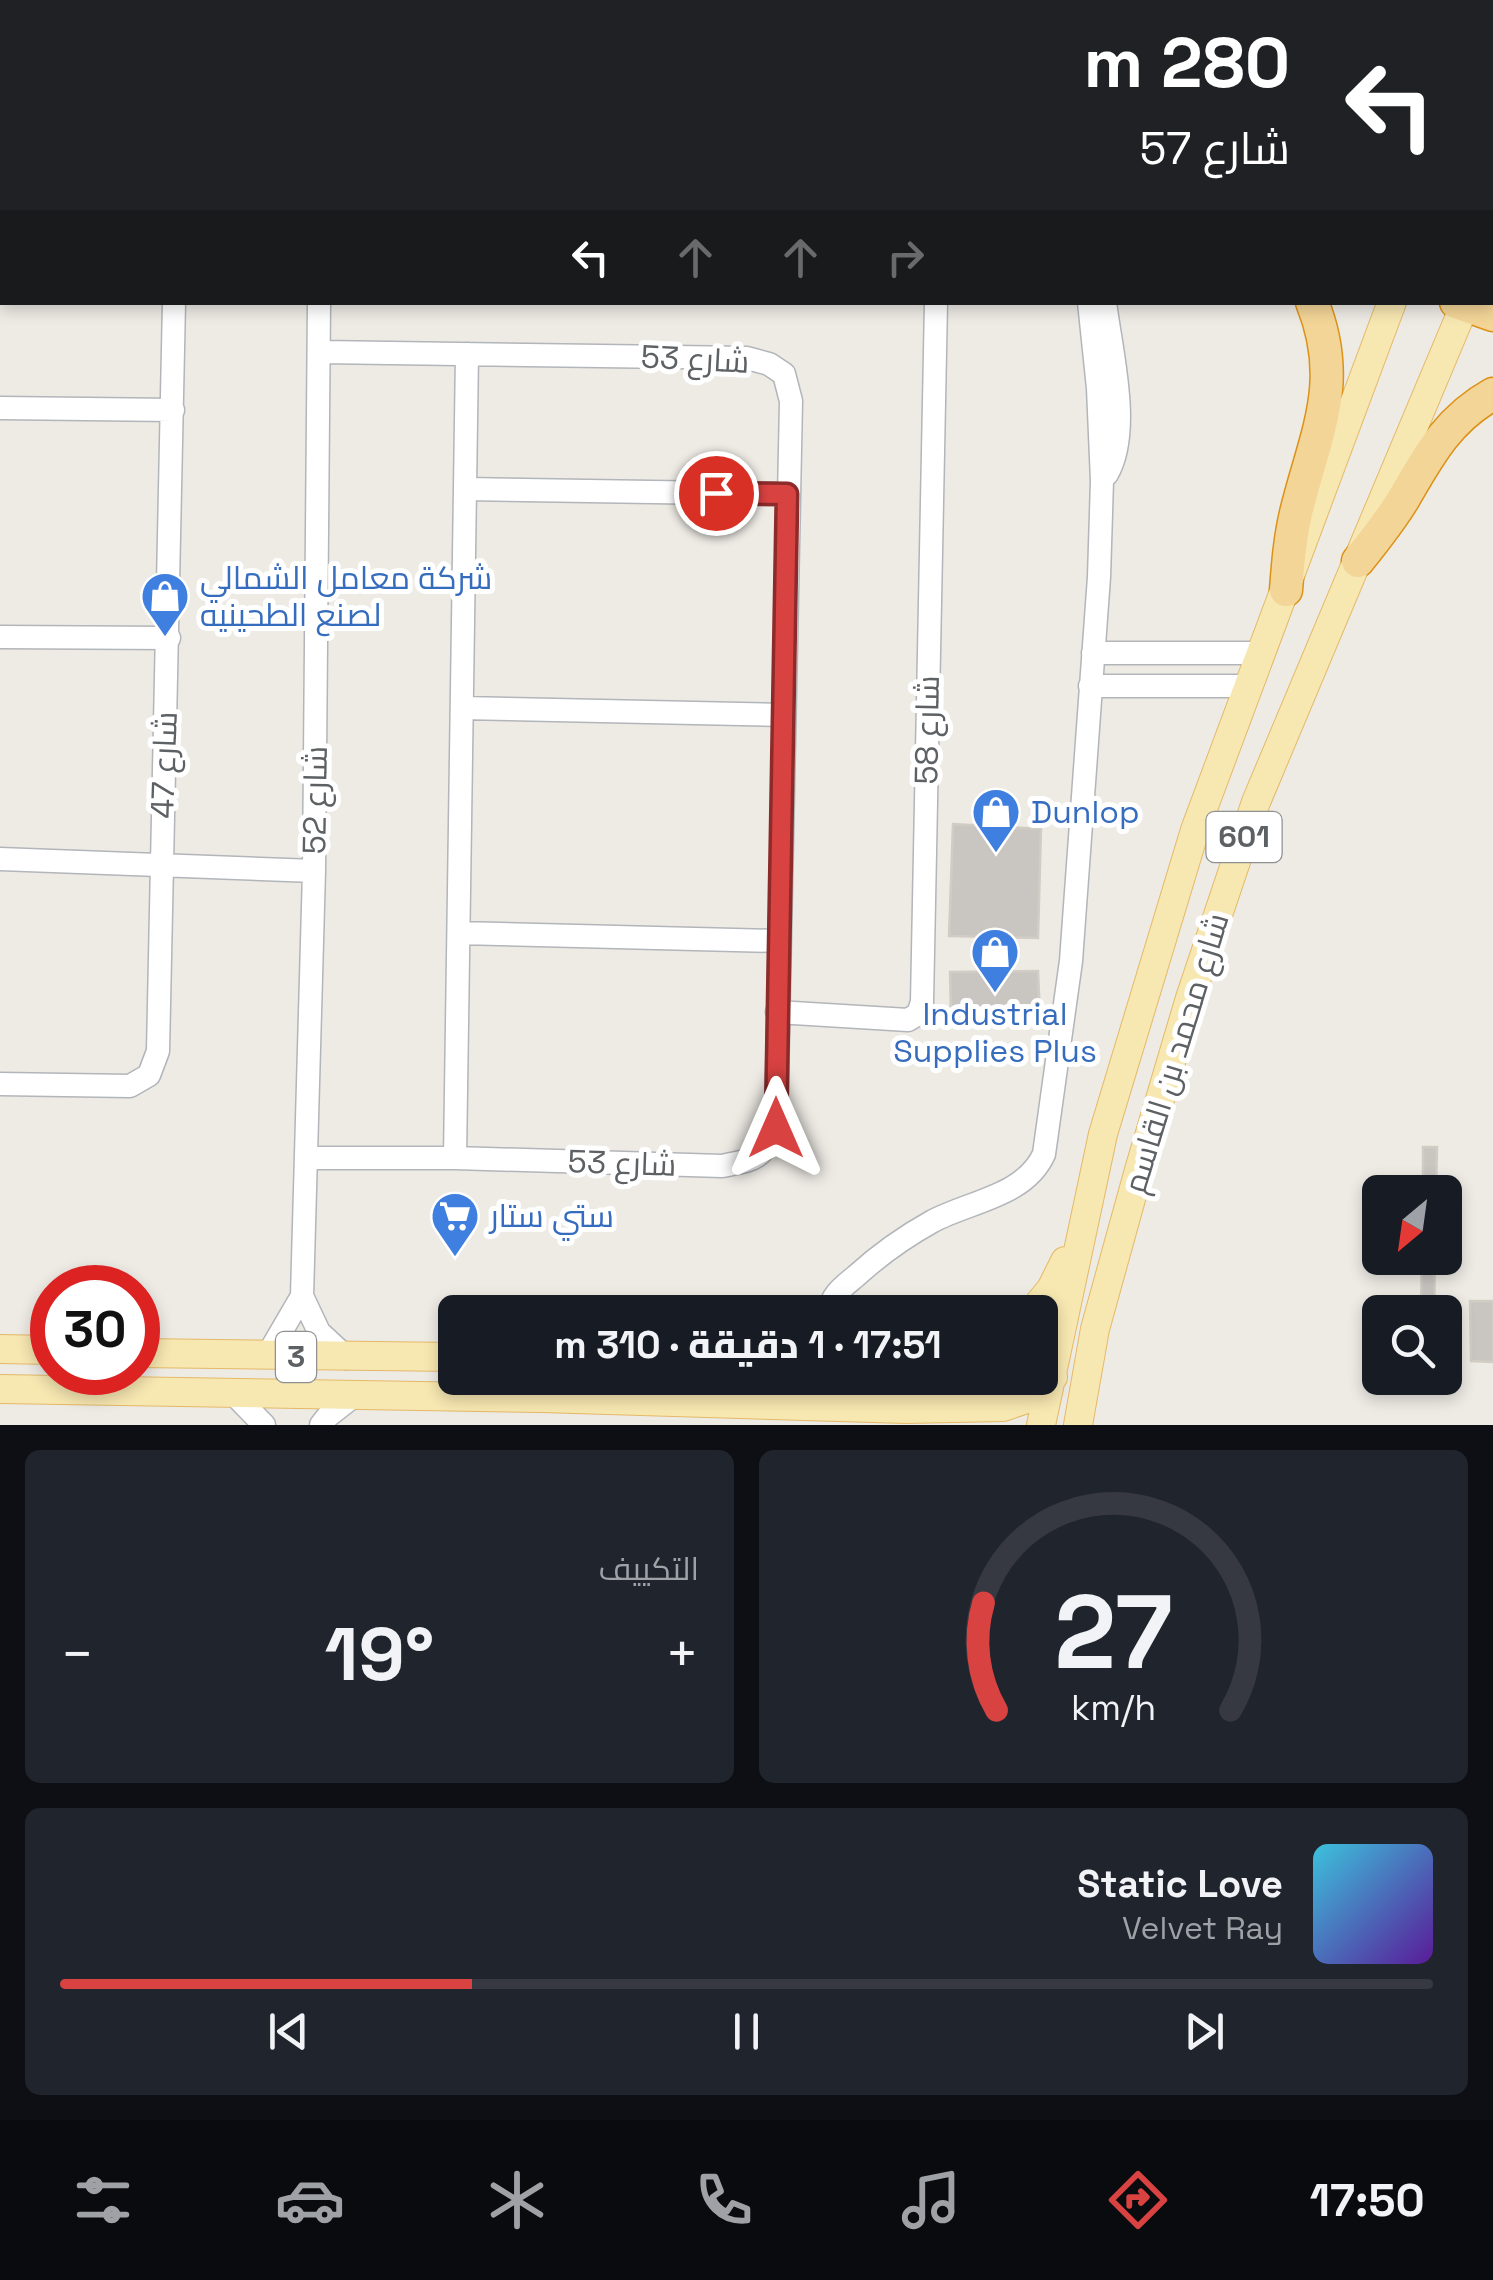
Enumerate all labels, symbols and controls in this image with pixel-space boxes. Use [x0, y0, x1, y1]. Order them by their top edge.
text: 280 m [1083, 18, 1290, 107]
icon: left [1325, 40, 1455, 170]
text: شارع 57 [1139, 120, 1290, 177]
icon: left [563, 230, 618, 285]
icon: ahead [668, 230, 723, 285]
icon: ahead [773, 230, 828, 285]
icon: right [878, 230, 933, 285]
street label: شارع 53 [640, 336, 750, 384]
pin [674, 451, 759, 536]
icon: arrive [689, 466, 744, 521]
place label: شركة معامل الشمالي لصنع الطحينيه [200, 558, 492, 637]
shop icon: شركة معامل الشمالي لصنع الطحينيه [139, 570, 191, 638]
street label: شارع 58 [906, 675, 950, 785]
street label: شارع 47 [142, 711, 188, 819]
street label: شارع 52 [294, 745, 338, 855]
shop icon: Dunlop [970, 786, 1022, 854]
place label: Dunlop [1031, 792, 1140, 832]
road number: 601 [1206, 812, 1282, 862]
street label: شارع محمد بن القاسم [1114, 908, 1240, 1199]
shop icon: Industrial Supplies Plus [969, 926, 1021, 994]
place label: Industrial Supplies Plus [893, 994, 1097, 1071]
position arrow [724, 1076, 828, 1180]
street label: شارع 53 [567, 1141, 677, 1187]
north arrow [1362, 1175, 1462, 1275]
map controls [1362, 1175, 1462, 1395]
supermarket icon: ستي ستار [429, 1190, 481, 1258]
place label: ستي ستار [488, 1196, 614, 1241]
speed limit sign: 30 [30, 1265, 160, 1395]
button: search [1362, 1295, 1462, 1395]
text: 17:51 · 1 دقيقة · 310 m [554, 1321, 942, 1369]
road number: 3 [276, 1332, 316, 1382]
text: التكييف [599, 1549, 699, 1589]
text: 27 [1054, 1566, 1173, 1698]
text: 19° [325, 1606, 434, 1702]
text: − [60, 1619, 94, 1689]
text: + [665, 1619, 699, 1689]
text: km/h [1071, 1685, 1156, 1730]
text: Static Love [1077, 1860, 1283, 1908]
text: Velvet Ray [1122, 1908, 1283, 1948]
icon: previous [261, 2004, 316, 2059]
icon: pause [719, 2004, 774, 2059]
icon: next [1177, 2004, 1232, 2059]
icon: filters [68, 2165, 138, 2235]
icon: car [275, 2165, 345, 2235]
icon: climate [482, 2165, 552, 2235]
icon: phone [689, 2165, 759, 2235]
icon: music [896, 2165, 966, 2235]
icon: directions [1103, 2165, 1173, 2235]
text: 17:50 [1310, 2172, 1425, 2229]

